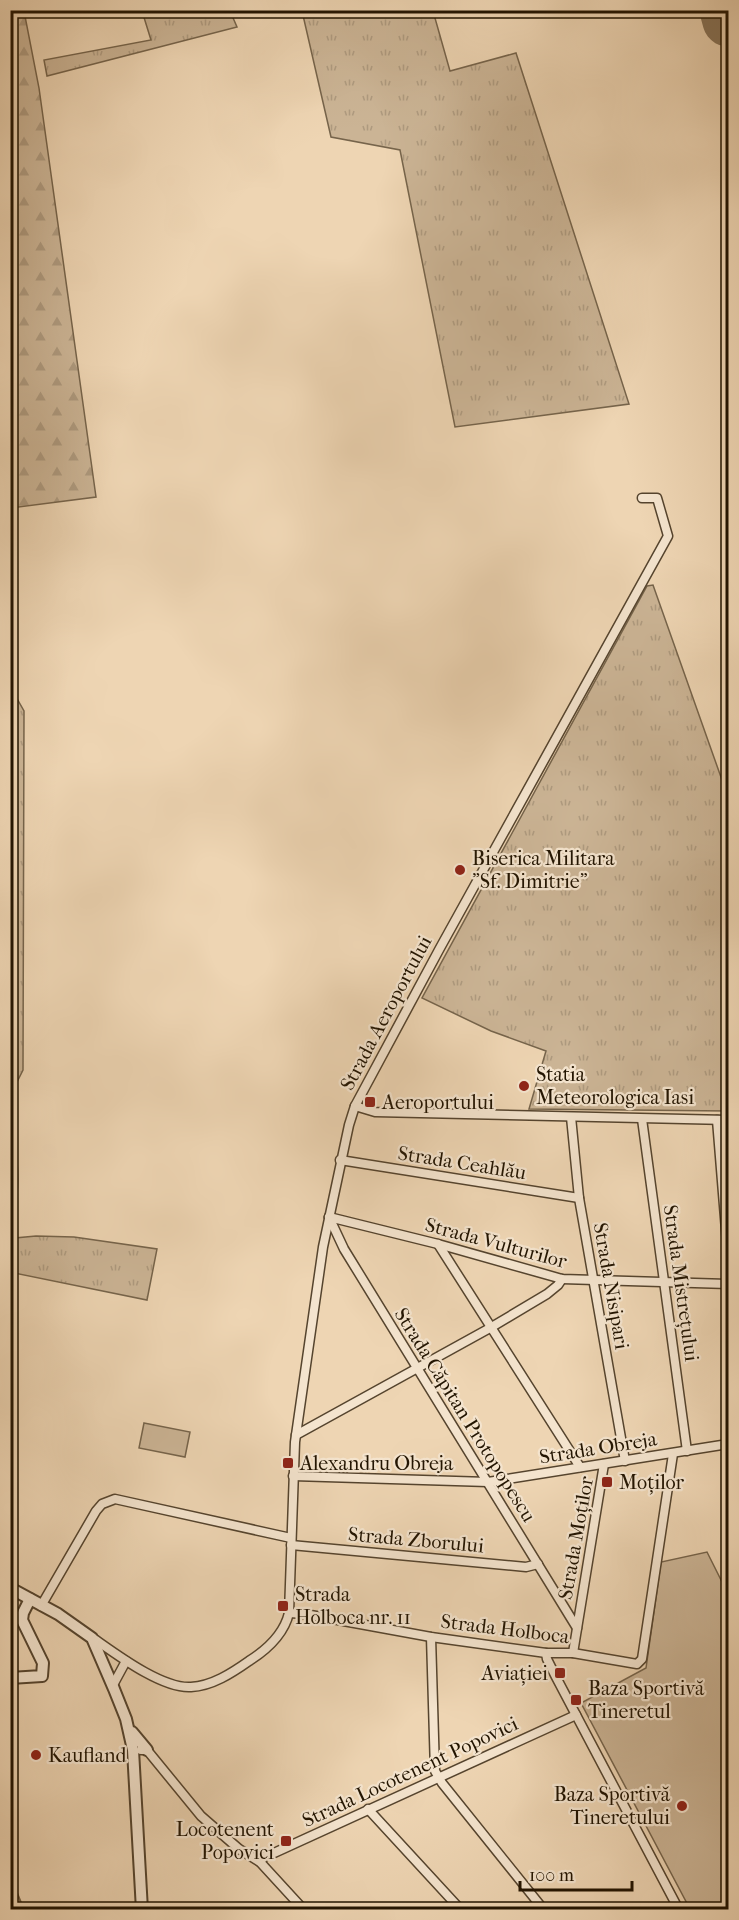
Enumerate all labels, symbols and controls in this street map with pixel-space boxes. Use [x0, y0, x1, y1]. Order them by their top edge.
place label: Biserica Militara "Sf. Dimitrie" [472, 847, 615, 893]
marker: Biserica Militara "Sf. Dimitrie" [453, 863, 467, 877]
street label: Strada Aeroportului [336, 932, 436, 1094]
place label: Statia Meteorologica Iasi [536, 1063, 694, 1109]
marker: Statia Meteorologica Iasi [517, 1079, 531, 1093]
place label: Aeroportului [381, 1091, 494, 1114]
marker: Aeroportului [363, 1095, 377, 1109]
street label: Strada Ceahlău [396, 1142, 528, 1185]
street label: Strada Mistrețului [658, 1203, 703, 1363]
street label: Strada Vulturilor [423, 1213, 570, 1273]
street label: Strada Nisipari [589, 1221, 633, 1351]
street label: Strada Căpitan Protopopescu [389, 1304, 541, 1527]
street label: Strada Obreja [538, 1427, 659, 1469]
place label: Alexandru Obreja [299, 1452, 454, 1475]
marker: Alexandru Obreja [281, 1456, 295, 1470]
place label: Moților [619, 1471, 685, 1495]
street label: Strada Moților [554, 1474, 599, 1602]
marker: Moților [600, 1475, 614, 1489]
street label: Strada Zborului [347, 1523, 485, 1557]
place label: Strada Holboca nr. 11 [295, 1583, 411, 1629]
marker: Strada Holboca nr. 11 [276, 1599, 290, 1613]
street label: Strada Holboca [439, 1610, 571, 1648]
place label: Aviației [481, 1662, 548, 1686]
marker: Aviației [553, 1666, 567, 1680]
place label: Baza Sportivă Tineretul [588, 1677, 705, 1723]
marker: Baza Sportivă Tineretul [569, 1693, 583, 1707]
street label: Strada Locotenent Popovici [299, 1712, 521, 1832]
place label: Kaufland [48, 1744, 127, 1767]
marker: Kaufland [29, 1748, 43, 1762]
place label: Baza Sportivă Tineretului [554, 1783, 671, 1829]
marker: Baza Sportivă Tineretului [675, 1799, 689, 1813]
place label: Locotenent Popovici [176, 1818, 274, 1864]
marker: Locotenent Popovici [279, 1834, 293, 1848]
scale bar [520, 1854, 632, 1892]
text: 100 m [529, 1865, 574, 1886]

